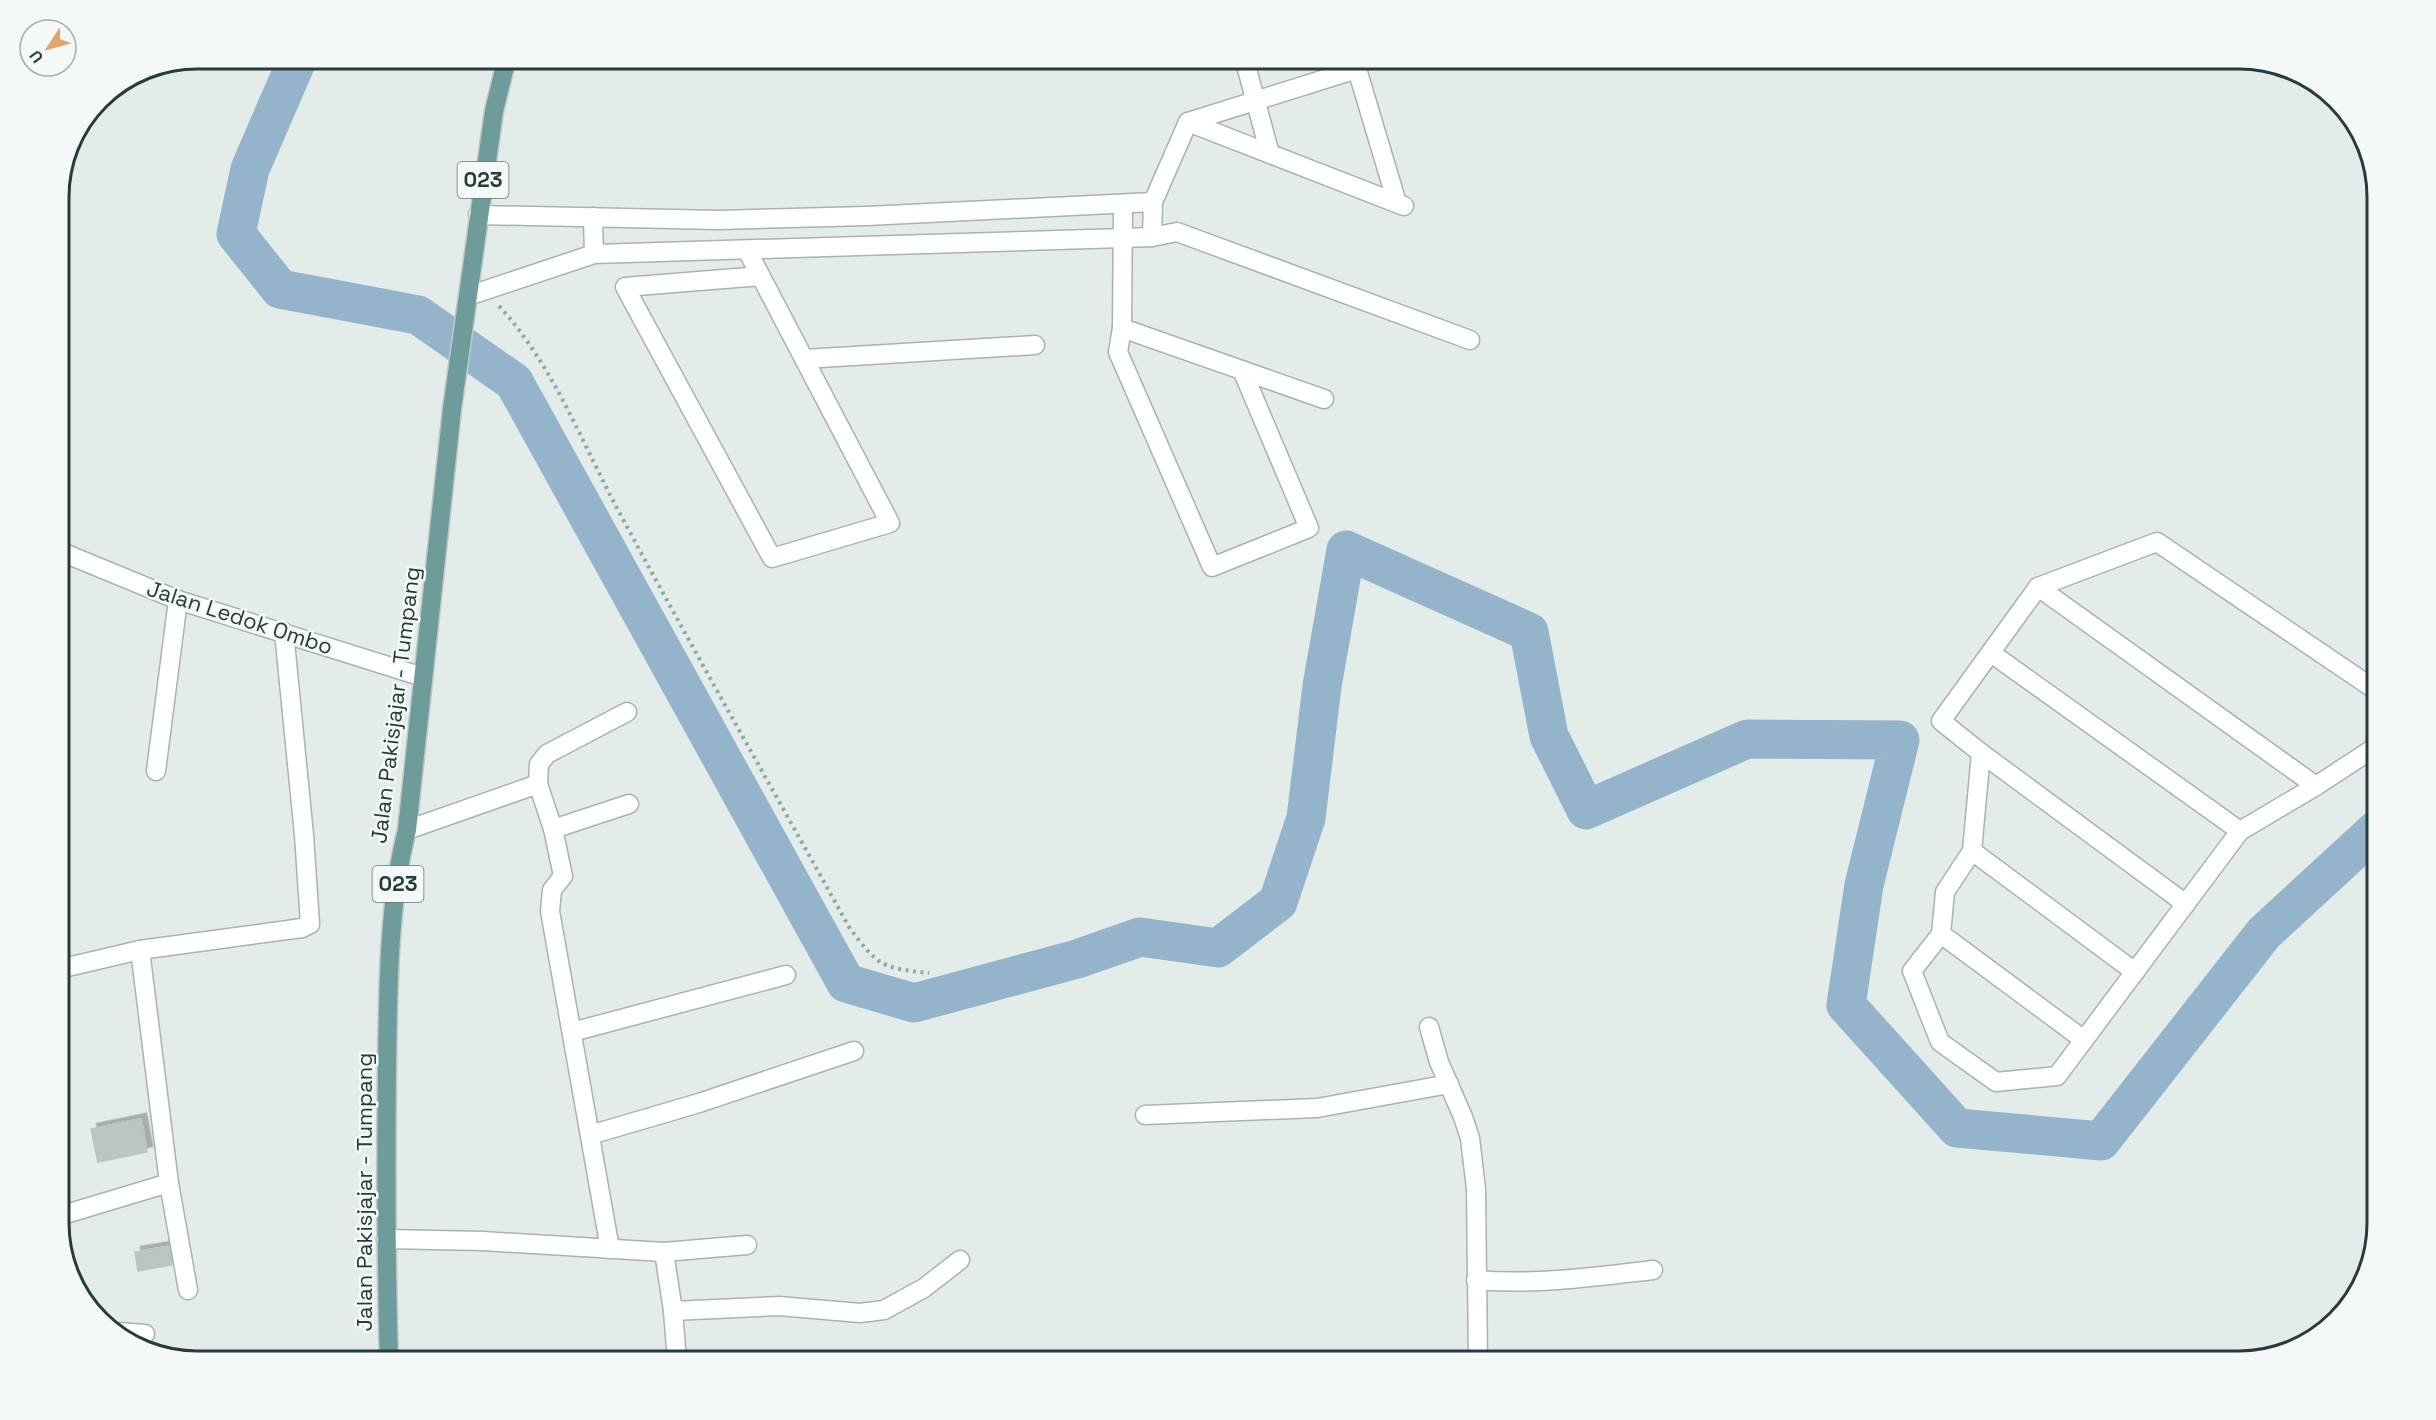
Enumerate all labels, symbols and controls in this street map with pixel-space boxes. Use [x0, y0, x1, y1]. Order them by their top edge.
north arrow [18, 18, 78, 78]
text: U [25, 46, 48, 67]
road number: 023 [458, 162, 508, 198]
street label: Jalan Pakisjajar - Tumpang [364, 565, 426, 845]
street label: Jalan Ledok Ombo [143, 574, 337, 660]
road number: 023 [372, 866, 424, 902]
street label: Jalan Pakisjajar - Tumpang [350, 1053, 378, 1331]

